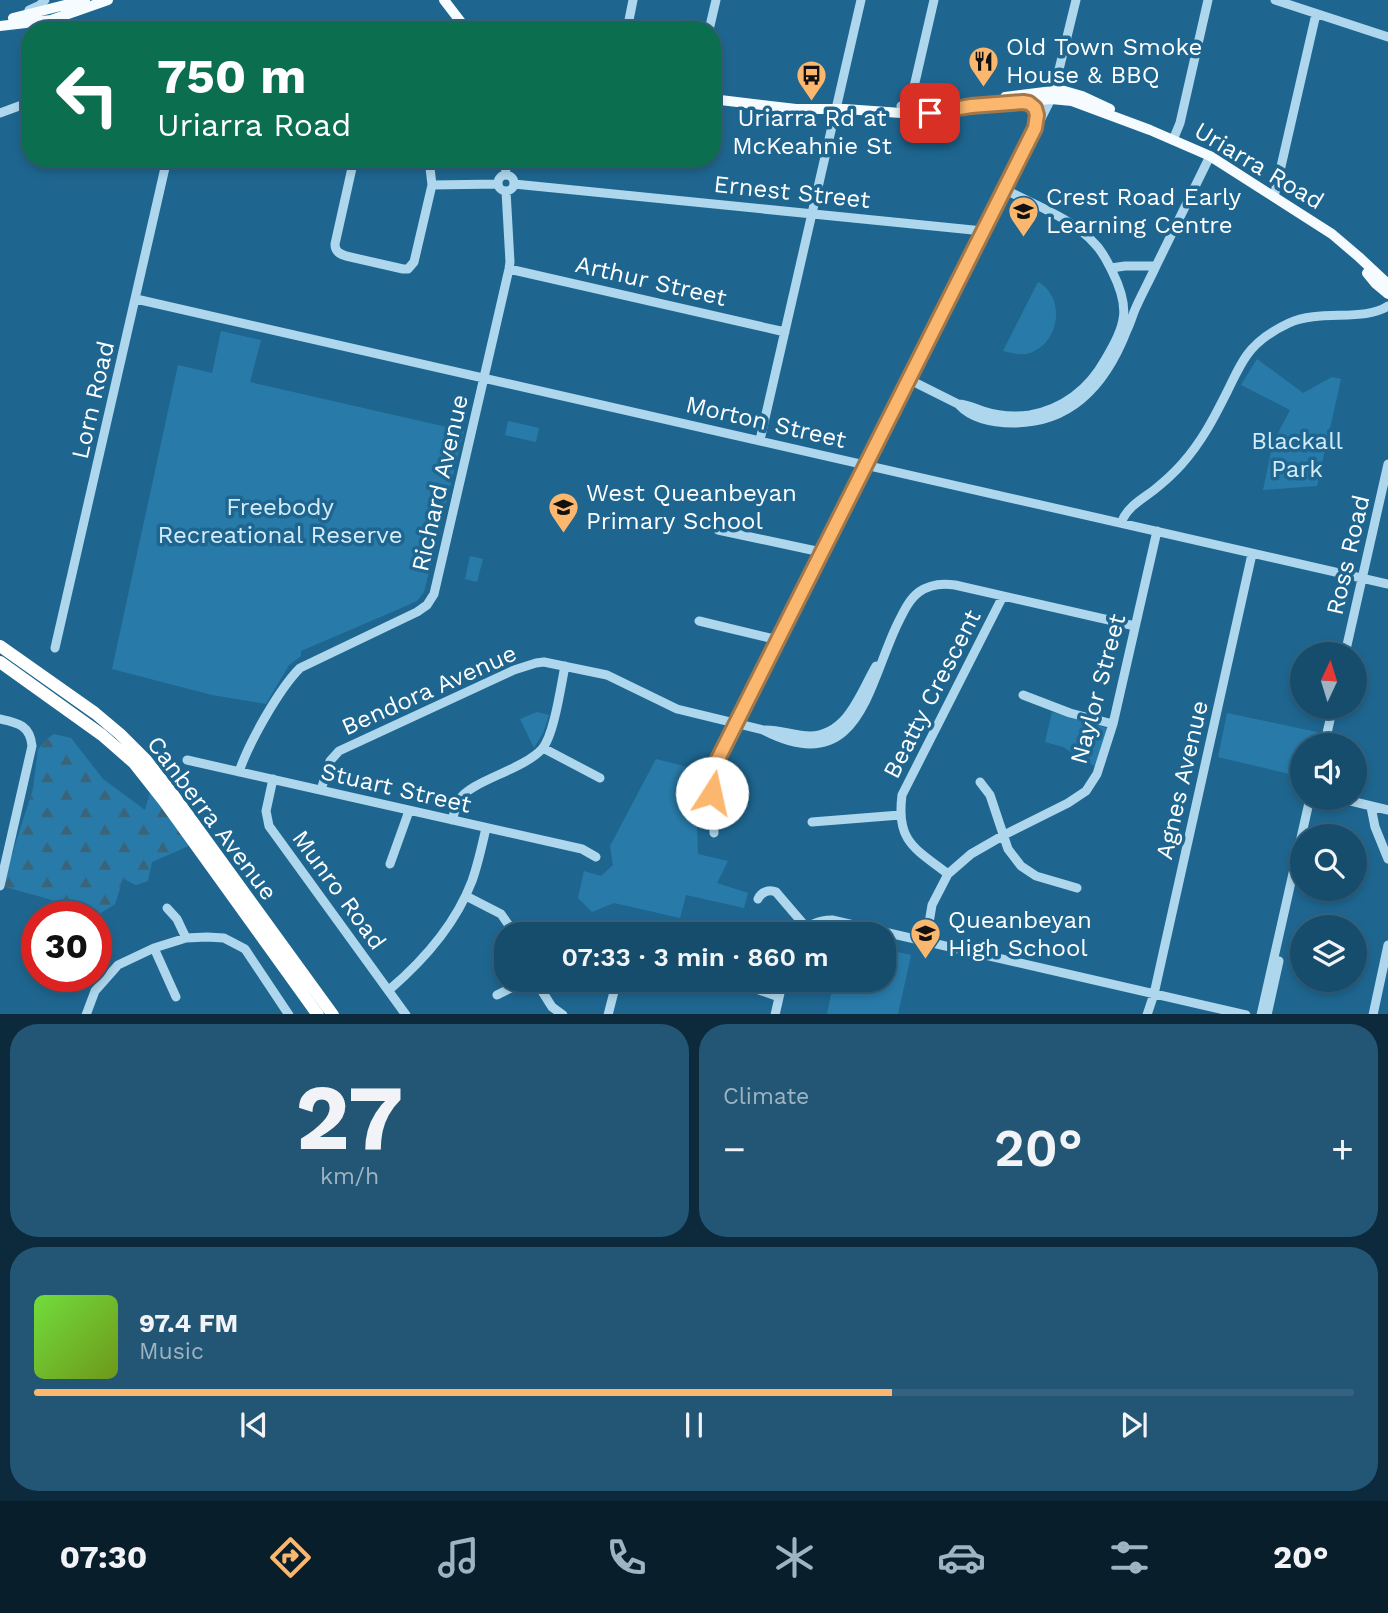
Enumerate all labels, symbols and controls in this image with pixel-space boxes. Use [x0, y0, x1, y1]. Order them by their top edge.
place label: Old Town Smoke House & BBQ [1006, 33, 1202, 89]
restaurant icon: Old Town Smoke House & BBQ [966, 44, 1000, 88]
text: 750 m [157, 47, 306, 105]
icon: left [42, 49, 133, 140]
bus stop icon: Uriarra Rd at McKeahnie St [795, 59, 829, 103]
pin [900, 83, 960, 143]
icon: arrive [911, 94, 949, 132]
place label: Uriarra Rd at McKeahnie St [732, 104, 892, 160]
text: Uriarra Road [157, 106, 351, 144]
street label: Uriarra Road [1189, 116, 1329, 216]
street label: Ernest Street [712, 170, 872, 214]
place label: Crest Road Early Learning Centre [1046, 183, 1242, 239]
school or university icon: Crest Road Early Learning Centre [1006, 194, 1040, 238]
street label: Arthur Street [573, 250, 729, 312]
street label: Lorn Road [66, 338, 120, 462]
street label: Morton Street [683, 390, 849, 454]
street label: Richard Avenue [406, 392, 474, 574]
park label: Blackall Park [1251, 427, 1343, 483]
place label: West Queanbeyan Primary School [586, 479, 797, 535]
school or university icon: West Queanbeyan Primary School [546, 490, 580, 534]
street label: Ross Road [1321, 492, 1375, 618]
park label: Freebody Recreational Reserve [157, 493, 403, 549]
street label: Beatty Crescent [877, 605, 987, 783]
street label: Naylor Street [1065, 611, 1131, 767]
street label: Bendora Avenue [337, 639, 521, 741]
north arrow [1290, 642, 1367, 719]
map controls [1290, 642, 1367, 992]
street label: Agnes Avenue [1150, 698, 1214, 862]
street label: Canberra Avenue [141, 730, 283, 906]
button: sound [1290, 733, 1367, 810]
position arrow [675, 756, 749, 830]
street label: Stuart Street [318, 757, 474, 819]
button: search [1290, 824, 1367, 901]
street label: Munro Road [286, 825, 392, 955]
speed limit sign: 30 [21, 901, 112, 992]
place label: Queanbeyan High School [948, 906, 1092, 962]
button: layers [1290, 915, 1367, 992]
school or university icon: Queanbeyan High School [908, 917, 942, 961]
text: 07:33 · 3 min · 860 m [561, 942, 829, 972]
text: 27 [296, 1064, 403, 1171]
text: Climate [723, 1083, 809, 1110]
text: 20° [994, 1118, 1083, 1179]
text: − [723, 1127, 746, 1171]
text: + [1331, 1127, 1354, 1171]
text: km/h [320, 1163, 379, 1190]
text: 97.4 FM [139, 1308, 238, 1338]
text: Music [139, 1338, 204, 1365]
icon: previous [235, 1406, 273, 1444]
icon: pause [675, 1406, 713, 1444]
icon: next [1115, 1406, 1153, 1444]
icon: directions [266, 1533, 315, 1582]
icon: music [434, 1533, 483, 1582]
icon: phone [602, 1533, 651, 1582]
icon: climate [770, 1533, 819, 1582]
icon: car [937, 1533, 986, 1582]
icon: filters [1105, 1533, 1154, 1582]
text: 07:30 [59, 1538, 147, 1576]
text: 20° [1273, 1538, 1329, 1576]

